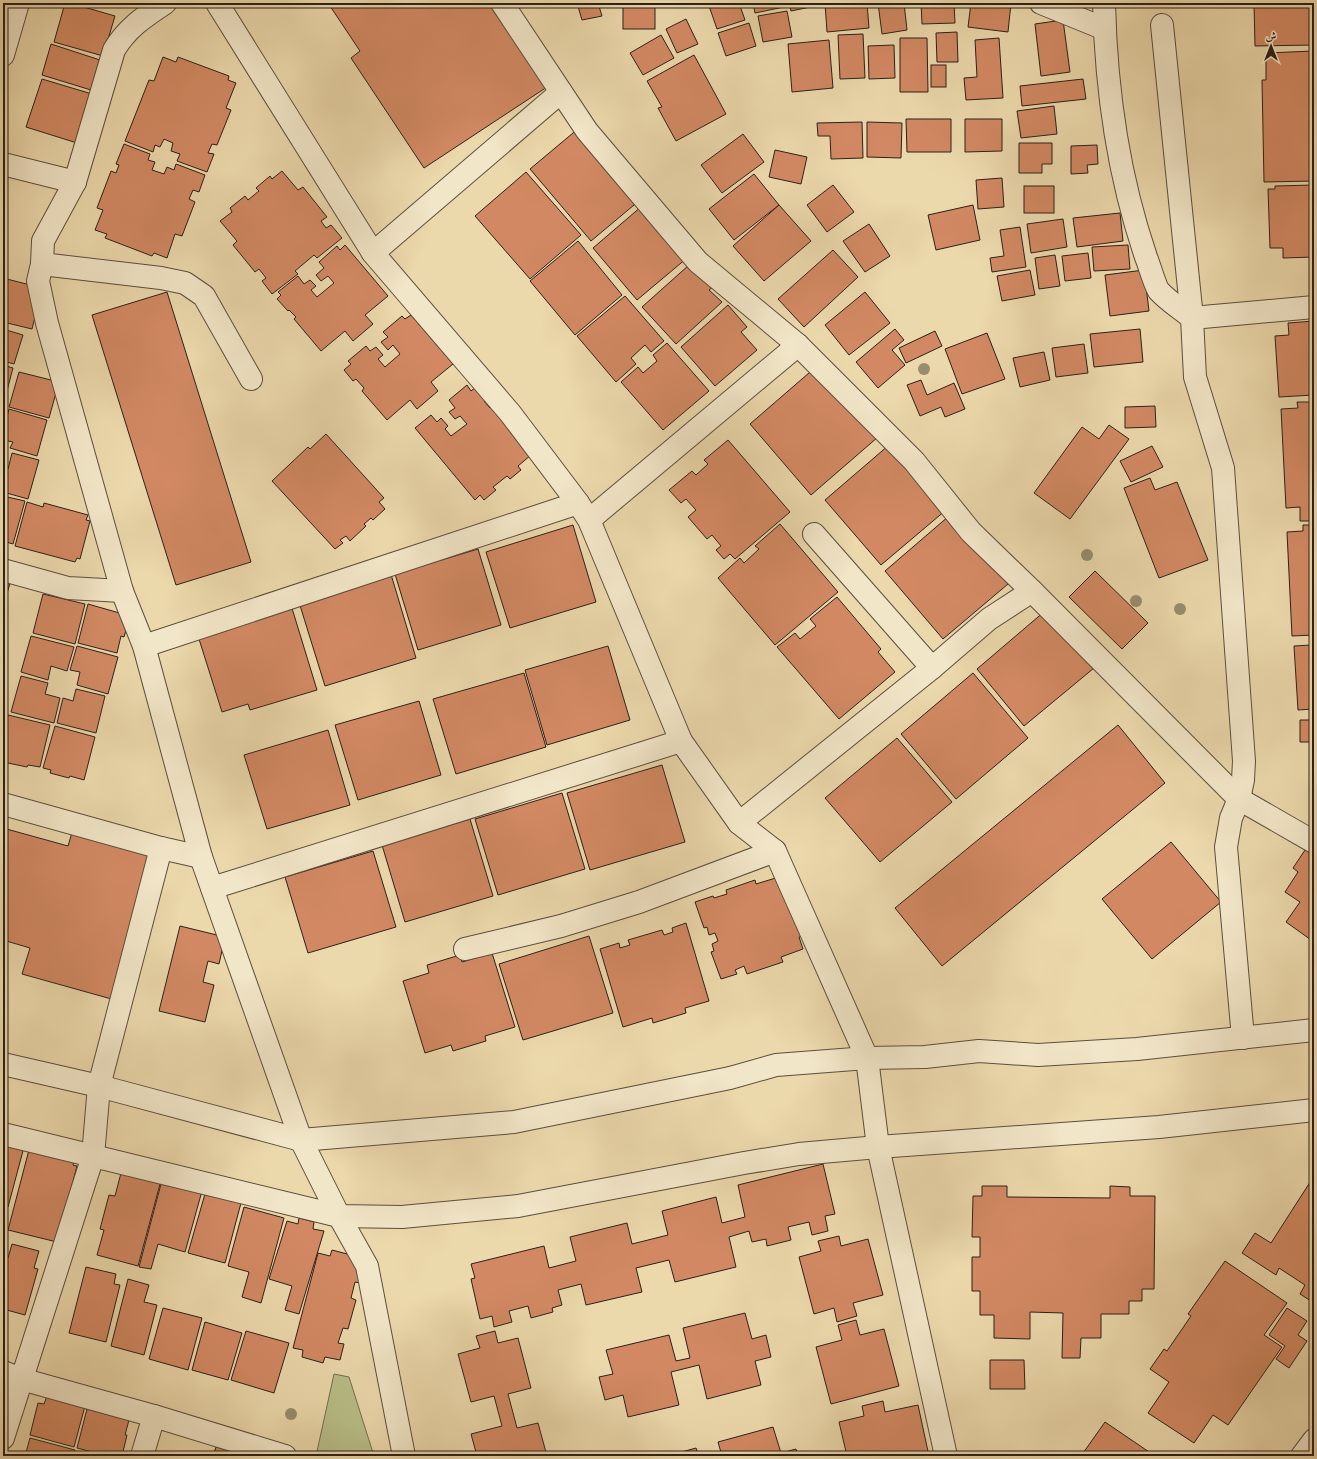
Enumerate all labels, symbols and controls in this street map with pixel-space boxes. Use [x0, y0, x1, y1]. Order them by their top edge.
north arrow [1251, 26, 1291, 66]
text: ش [1266, 29, 1277, 44]

